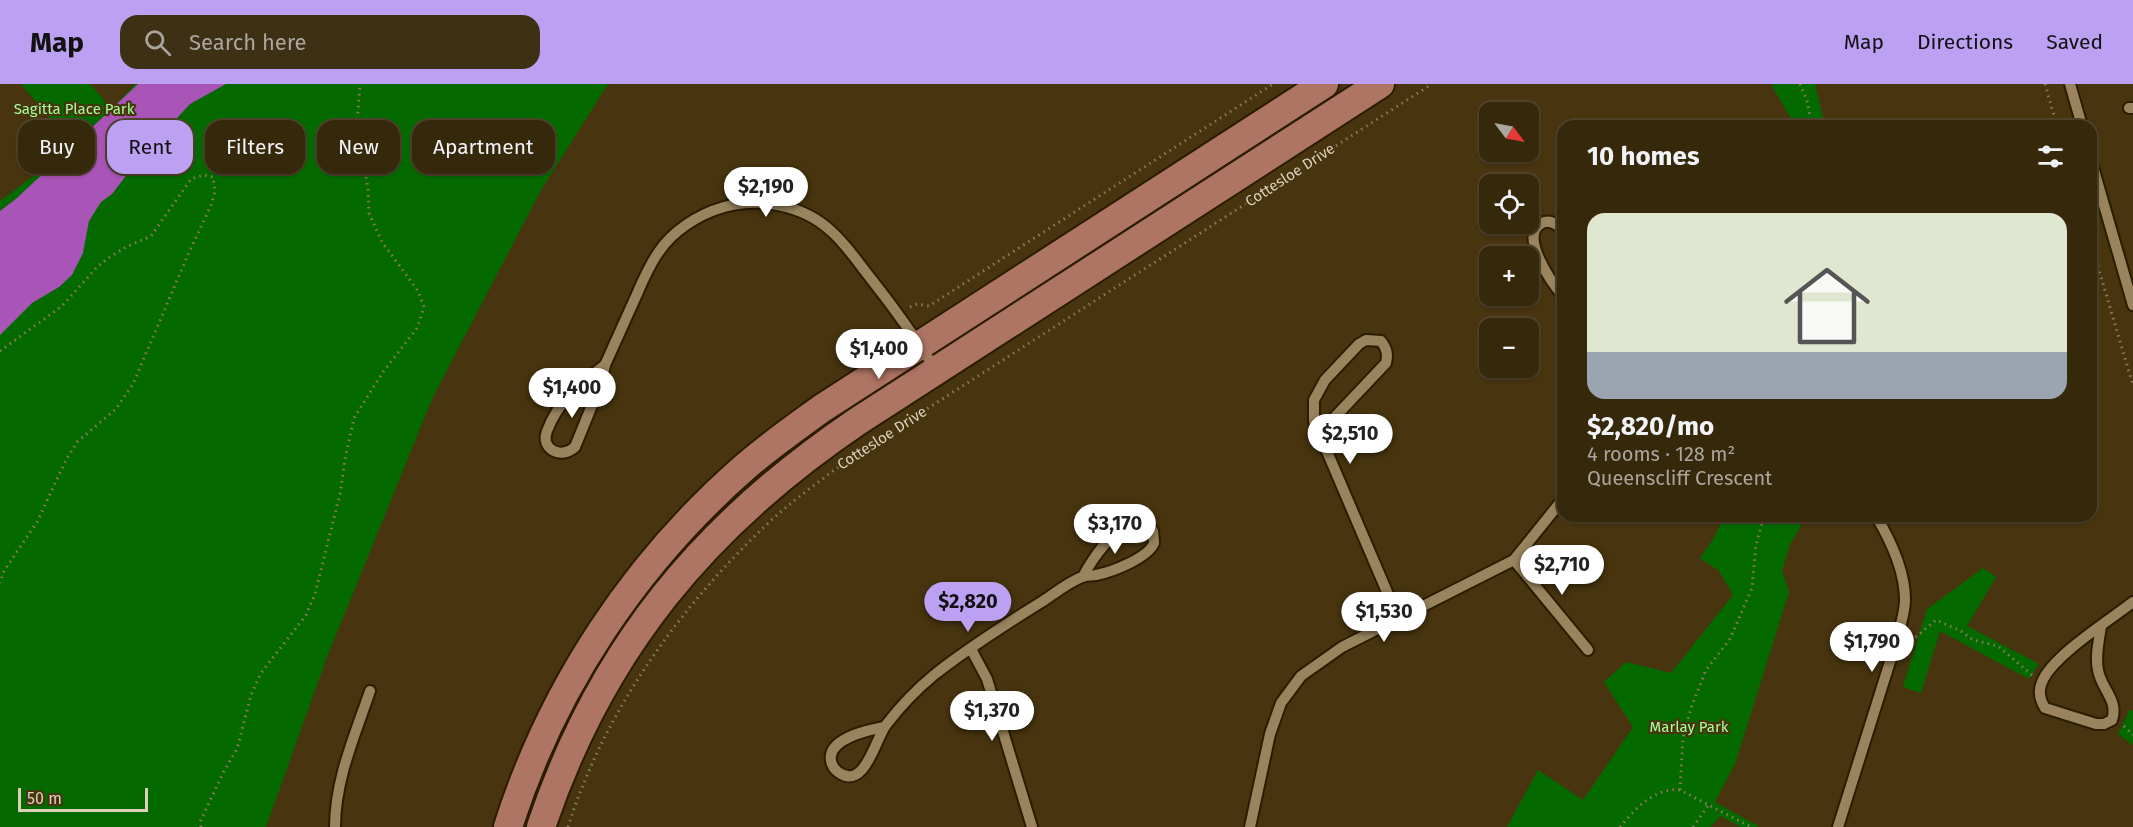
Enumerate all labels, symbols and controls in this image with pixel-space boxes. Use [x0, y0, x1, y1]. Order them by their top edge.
search box [120, 15, 540, 69]
text: Map [30, 26, 84, 59]
icon: search [141, 26, 174, 59]
text: Search here [189, 29, 307, 56]
text: Map [1844, 29, 1884, 55]
text: Directions [1917, 29, 2013, 55]
text: Saved [2046, 29, 2103, 55]
park label: Sagitta Place Park [14, 100, 135, 118]
north arrow [1479, 102, 1539, 162]
map controls [1479, 102, 1539, 378]
chip: Buy [18, 120, 95, 174]
chip: Rent [107, 120, 193, 174]
chip: Filters [205, 120, 305, 174]
chip: New [317, 120, 400, 174]
chip: Apartment [412, 120, 555, 174]
street label: Cottesloe Drive [1242, 139, 1338, 211]
icon: filters [2034, 140, 2067, 173]
text: 10 homes [1587, 141, 1700, 172]
pin: $2,190 [717, 167, 815, 218]
text: $2,190 [738, 174, 794, 198]
button: locate [1479, 174, 1539, 234]
button: + [1479, 246, 1539, 306]
icon: home [1773, 252, 1881, 360]
button: − [1479, 318, 1539, 378]
pin: $1,400 [830, 329, 928, 380]
text: $1,400 [850, 336, 908, 360]
pin: $1,400 [523, 368, 621, 419]
text: $1,400 [543, 375, 601, 399]
street label: Cottesloe Drive [834, 402, 930, 474]
text: $2,820/mo [1587, 411, 1714, 442]
pin: $2,510 [1301, 414, 1399, 465]
text: $2,510 [1322, 421, 1378, 445]
text: 4 rooms · 128 m² [1587, 442, 1735, 466]
text: Queenscliff Crescent [1587, 466, 1772, 490]
pin: $3,170 [1066, 504, 1164, 555]
text: $3,170 [1088, 511, 1142, 535]
pin: $2,710 [1513, 545, 1611, 596]
text: $2,710 [1534, 552, 1590, 576]
pin: $2,820 [919, 582, 1017, 633]
text: $2,820 [938, 589, 998, 613]
pin: $1,530 [1335, 592, 1433, 643]
text: $1,530 [1355, 599, 1413, 623]
pin: $1,790 [1823, 622, 1921, 673]
text: $1,790 [1844, 629, 1900, 653]
pin: $1,370 [943, 691, 1041, 742]
text: $1,370 [964, 698, 1020, 722]
park label: Marlay Park [1650, 718, 1729, 736]
scale bar [18, 785, 148, 812]
text: 50 m [27, 789, 62, 808]

